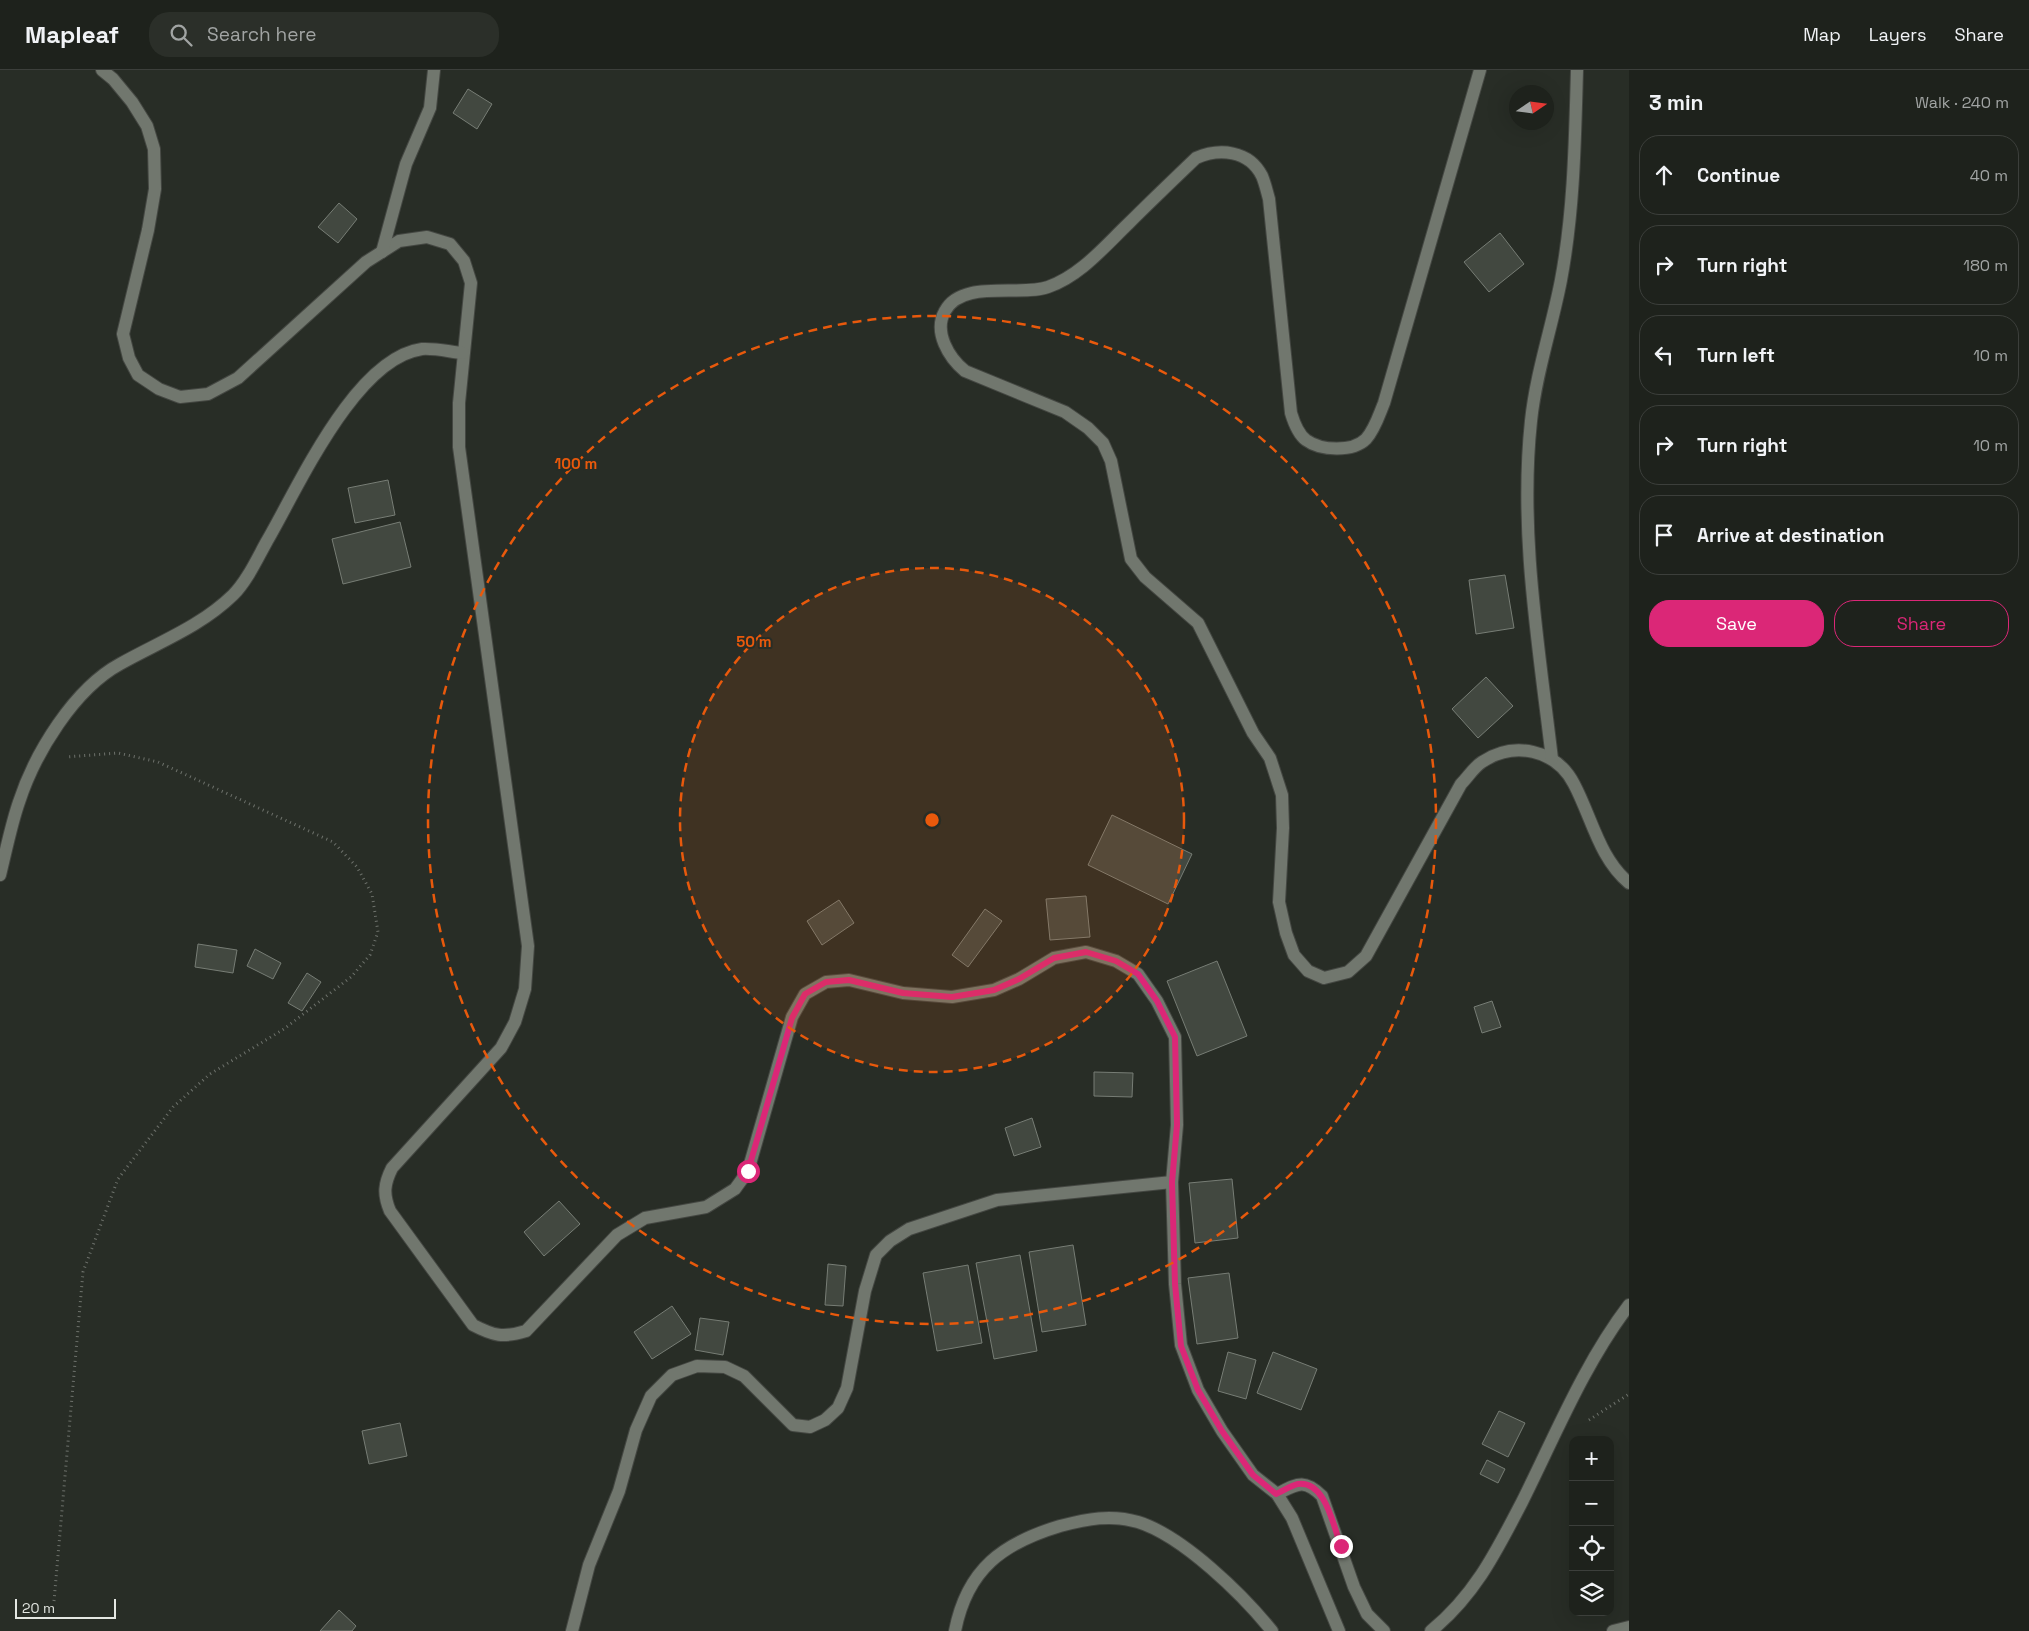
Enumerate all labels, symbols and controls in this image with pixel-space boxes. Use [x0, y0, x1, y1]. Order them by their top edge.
search box [149, 12, 499, 57]
text: Mapleaf [25, 19, 119, 50]
icon: search [167, 21, 195, 49]
text: Search here [207, 22, 317, 47]
text: Map [1803, 23, 1841, 46]
text: Layers [1869, 23, 1926, 46]
text: Share [1954, 23, 2004, 46]
north arrow [1509, 85, 1554, 130]
text: 3 min [1649, 89, 1704, 116]
text: Walk · 240 m [1915, 92, 2009, 113]
icon: ahead [1650, 161, 1678, 189]
text: Continue [1697, 163, 1780, 188]
text: 40 m [1970, 165, 2008, 186]
icon: right [1650, 251, 1678, 279]
text: Turn right [1697, 253, 1787, 278]
text: 180 m [1963, 255, 2008, 276]
icon: left [1650, 341, 1678, 369]
text: Turn left [1697, 343, 1775, 368]
text: 10 m [1973, 345, 2008, 366]
icon: right [1650, 431, 1678, 459]
text: Turn right [1697, 433, 1787, 458]
text: 10 m [1973, 435, 2008, 456]
text: 100 m [555, 454, 597, 473]
icon: arrive [1650, 521, 1678, 549]
text: Arrive at destination [1697, 523, 1885, 548]
button: Save [1649, 600, 1824, 647]
button: Share [1834, 600, 2009, 647]
text: 50 m [736, 632, 772, 651]
centre of rings [923, 811, 941, 829]
route start [737, 1160, 760, 1183]
map controls [1569, 1436, 1614, 1616]
button: + [1569, 1436, 1614, 1481]
button: − [1569, 1481, 1614, 1526]
button: locate [1569, 1526, 1614, 1571]
route end [1330, 1535, 1353, 1558]
button: layers [1569, 1571, 1614, 1616]
scale bar [15, 1596, 116, 1619]
text: 20 m [22, 1599, 55, 1617]

